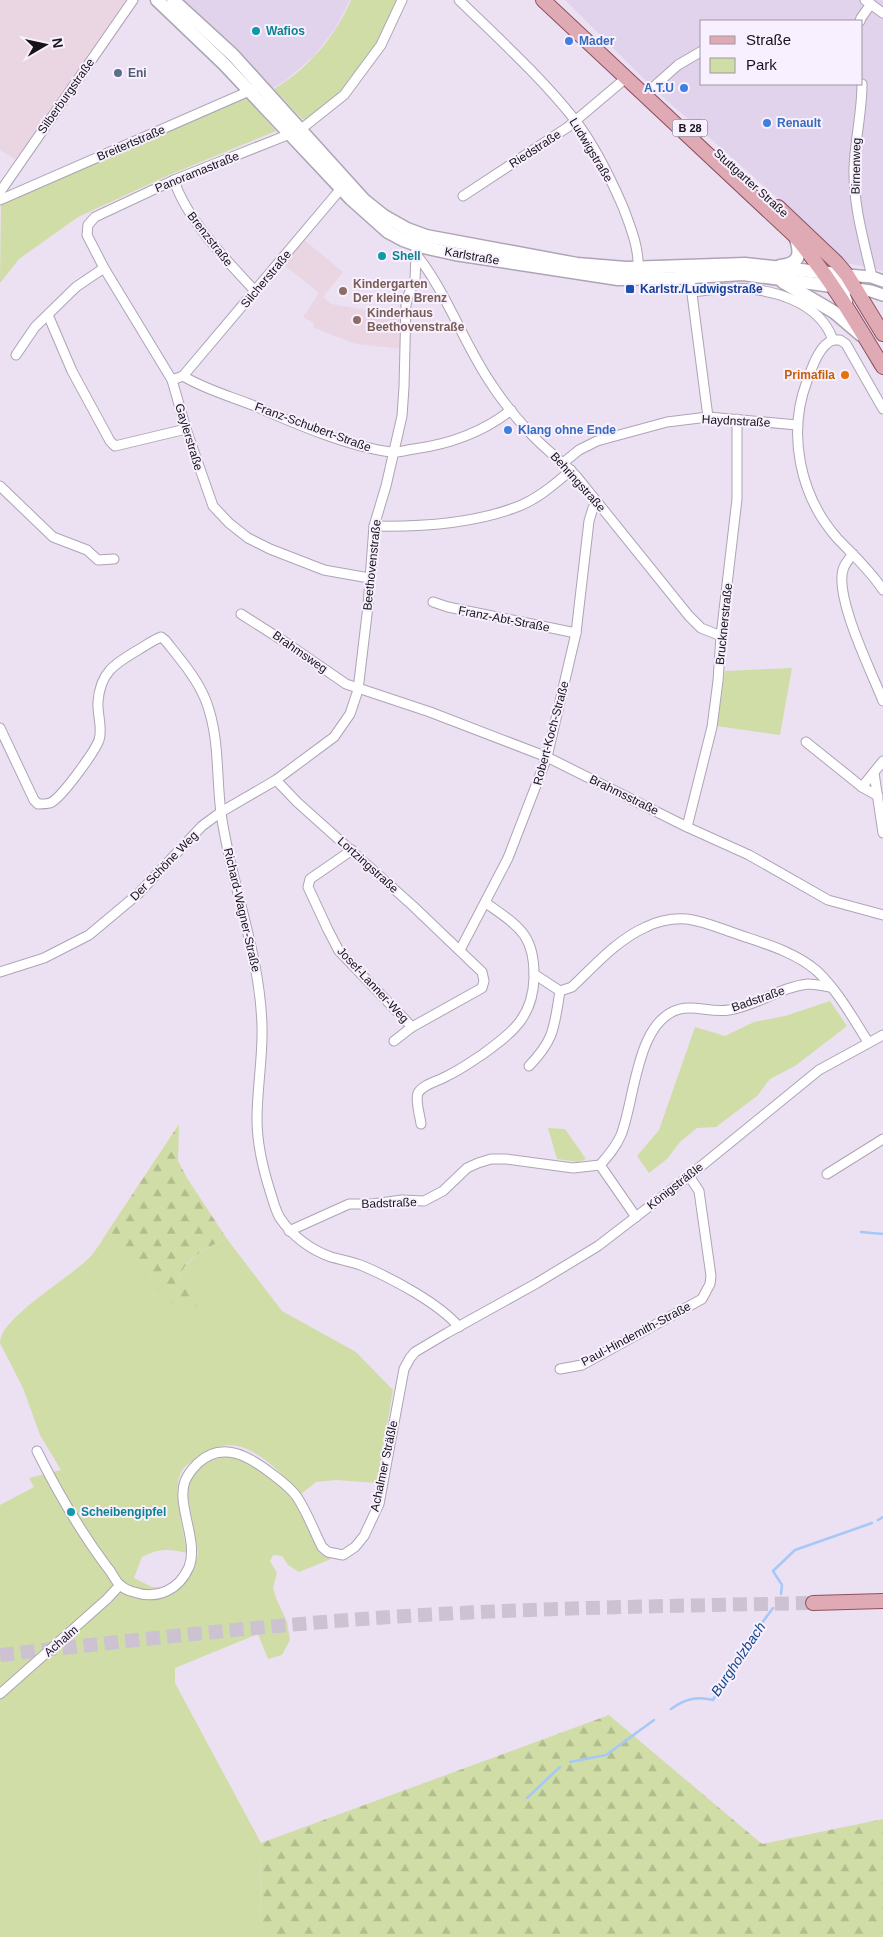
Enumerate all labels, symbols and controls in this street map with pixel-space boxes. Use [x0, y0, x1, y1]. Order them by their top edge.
north arrow [20, 20, 70, 70]
legend [700, 20, 863, 85]
place label: Wafios [266, 24, 305, 38]
marker: Wafios [250, 25, 262, 37]
text: Straße [746, 31, 791, 48]
place label: Mader [579, 34, 615, 48]
marker: Mader [563, 35, 575, 47]
text: N [49, 37, 67, 49]
street label: Silberburgstraße [35, 55, 97, 136]
text: Park [746, 56, 777, 73]
place label: Eni [128, 66, 147, 80]
marker: Eni [112, 67, 124, 79]
place label: A.T.U [644, 81, 674, 95]
marker: A.T.U [678, 82, 690, 94]
street label: Ludwigstraße [566, 116, 616, 185]
place label: Renault [777, 116, 821, 130]
marker: Renault [761, 117, 773, 129]
road number: B 28 [672, 120, 708, 136]
street label: Breitertstraße [95, 122, 167, 164]
street label: Riedstraße [507, 127, 564, 171]
street label: Birnenweg [849, 138, 863, 194]
street label: Stuttgarter Straße [711, 146, 791, 220]
street label: Panoramastraße [153, 149, 241, 195]
street label: Brenzstraße [184, 209, 236, 269]
street label: Karlstraße [444, 244, 501, 268]
street label: Silcherstraße [238, 247, 294, 311]
place label: Shell [392, 249, 421, 263]
marker: Shell [376, 250, 388, 262]
place label: Kindergarten Der kleine Brenz [353, 277, 447, 305]
place label: Karlstr./Ludwigstraße [640, 282, 763, 296]
marker: Karlstr./Ludwigstraße [624, 283, 636, 295]
marker: Kindergarten Der kleine Brenz [337, 285, 349, 297]
place label: Kinderhaus Beethovenstraße [367, 306, 465, 334]
marker: Kinderhaus Beethovenstraße [351, 314, 363, 326]
place label: Primafila [784, 368, 835, 382]
marker: Primafila [839, 369, 851, 381]
street label: Franz-Schubert-Straße [253, 399, 373, 455]
street label: Gaylerstraße [172, 402, 206, 473]
street label: Haydnstraße [701, 412, 771, 430]
place label: Klang ohne Ende [518, 423, 616, 437]
marker: Klang ohne Ende [502, 424, 514, 436]
street label: Behringstraße [548, 449, 609, 515]
street label: Beethovenstraße [360, 519, 384, 611]
street label: Brucknerstraße [713, 582, 735, 666]
street label: Franz-Abt-Straße [457, 603, 551, 635]
street label: Brahmsweg [270, 628, 330, 676]
street label: Robert-Koch-Straße [530, 679, 572, 787]
street label: Brahmsstraße [587, 772, 661, 818]
street label: Der Schöne Weg [127, 828, 201, 904]
street label: Lortzingstraße [335, 834, 401, 896]
street label: Richard-Wagner-Straße [221, 847, 263, 974]
street label: Josef-Lanner-Weg [334, 944, 412, 1026]
street label: Badstraße [730, 983, 787, 1015]
street label: Königsträßle [644, 1160, 706, 1212]
street label: Badstraße [361, 1195, 417, 1211]
street label: Paul-Hindemith-Straße [579, 1299, 693, 1369]
street label: Achalmer Sträßle [368, 1419, 401, 1513]
place label: Scheibengipfel [81, 1505, 166, 1519]
marker: Scheibengipfel [65, 1506, 77, 1518]
water label: Burgholzbach [707, 1619, 769, 1699]
street label: Achalm [41, 1623, 81, 1659]

